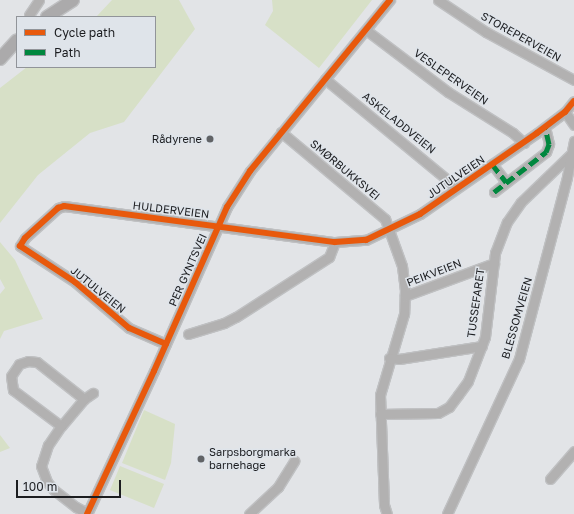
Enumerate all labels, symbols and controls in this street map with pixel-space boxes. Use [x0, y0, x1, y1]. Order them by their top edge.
street label: STOREPERVEIEN [479, 9, 563, 65]
legend [16, 16, 156, 68]
text: Cycle path [54, 25, 115, 40]
text: Path [54, 45, 81, 60]
street label: VESLEPERVEIEN [411, 46, 491, 108]
street label: ASKELADDVEIEN [360, 89, 438, 157]
place label: Rådyrene [152, 132, 202, 146]
marker: Rådyrene [205, 134, 215, 144]
street label: SMØRBUKKSVEI [307, 137, 383, 203]
street label: JUTULVEIEN [425, 153, 487, 201]
street label: HULDERVEIEN [132, 199, 210, 221]
street label: PER GYNTSVEI [166, 232, 210, 308]
street label: PEIKVEIEN [405, 257, 463, 289]
street label: JUTULVEIEN [68, 264, 128, 316]
street label: TUSSEFARET [465, 267, 487, 339]
street label: BLESSOMVEIEN [499, 276, 535, 360]
place label: Sarpsborgmarka barnehage [209, 446, 296, 472]
marker: Sarpsborgmarka barnehage [196, 454, 206, 464]
scale bar [18, 472, 123, 498]
text: 100 m [23, 479, 57, 494]

